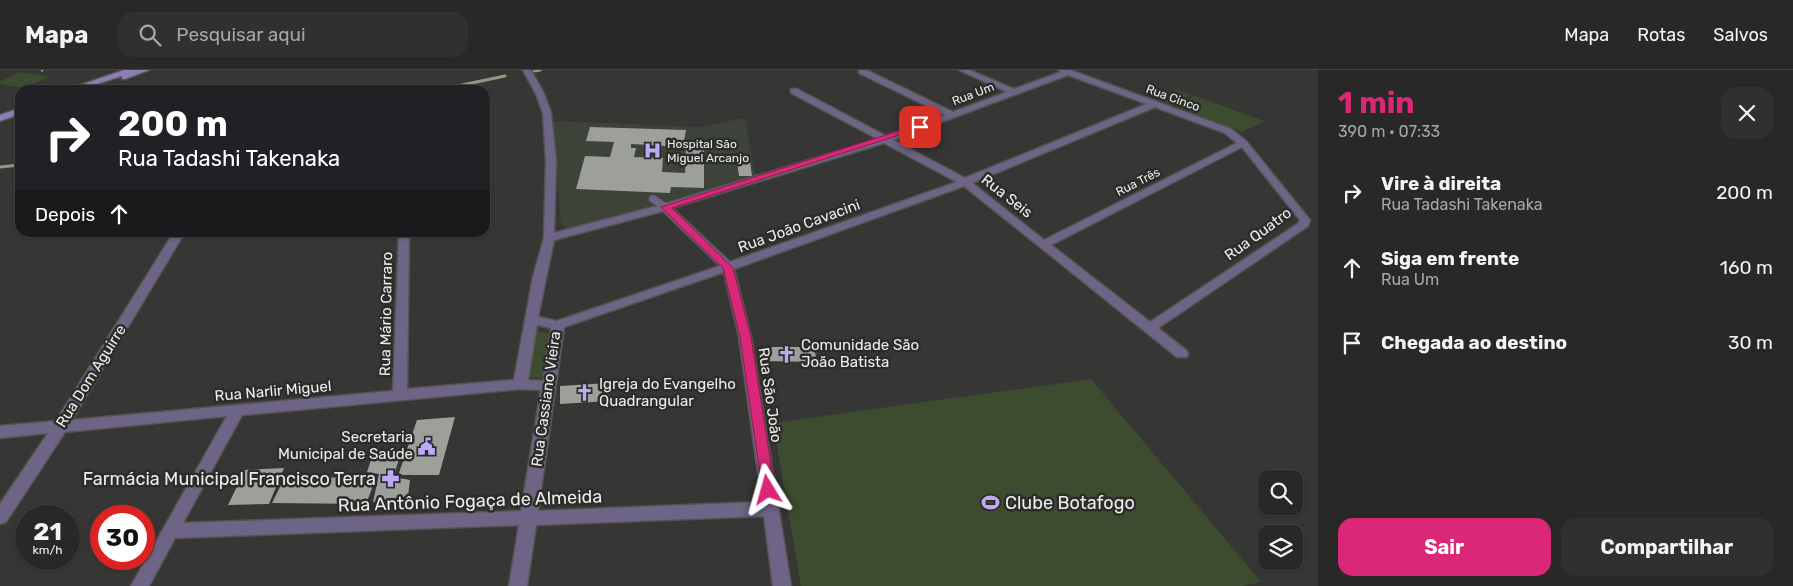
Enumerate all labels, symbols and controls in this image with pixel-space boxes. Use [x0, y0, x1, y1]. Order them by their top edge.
search box [118, 12, 468, 57]
text: Mapa [25, 21, 88, 49]
icon: search [136, 21, 164, 49]
text: Pesquisar aqui [176, 23, 306, 46]
text: Mapa [1564, 24, 1609, 46]
text: Rotas [1637, 24, 1685, 46]
text: Salvos [1713, 24, 1768, 46]
street label: Rua Um [950, 80, 996, 108]
street label: Rua Cinco [1144, 82, 1202, 114]
text: 1 min [1338, 85, 1415, 121]
button: close [1721, 87, 1773, 139]
text: 200 m [118, 103, 228, 145]
icon: right [35, 105, 100, 170]
pin [899, 106, 941, 148]
icon: arrive [906, 113, 934, 141]
text: 390 m · 07:33 [1338, 122, 1440, 141]
place label: Hospital São Miguel Arcanjo [667, 137, 749, 165]
hospital icon: Hospital São Miguel Arcanjo [643, 141, 663, 161]
text: Rua Tadashi Takenaka [118, 145, 340, 172]
street label: Rua Três [1114, 165, 1162, 199]
street label: Rua Seis [978, 170, 1036, 222]
text: Vire à direita [1381, 172, 1501, 195]
icon: right [1338, 179, 1366, 207]
text: 200 m [1716, 181, 1773, 204]
text: Rua Tadashi Takenaka [1381, 195, 1543, 214]
street label: Rua João Cavacini [736, 196, 862, 256]
icon: ahead [105, 200, 133, 228]
text: Depois [35, 203, 95, 226]
street label: Rua Quatro [1221, 204, 1295, 264]
text: Siga em frente [1381, 247, 1519, 270]
street label: Rua Mário Carraro [376, 252, 396, 376]
icon: ahead [1338, 254, 1366, 282]
text: 160 m [1720, 256, 1773, 279]
text: Rua Um [1381, 270, 1439, 289]
street label: Rua Dom Aguirre [52, 321, 130, 431]
icon: arrive [1338, 329, 1366, 357]
street label: Rua Cassiano Vieira [528, 330, 564, 468]
text: Chegada ao destino [1381, 331, 1567, 354]
text: 30 m [1728, 331, 1773, 354]
place label: Comunidade São João Batista [801, 336, 919, 371]
church icon: Comunidade São João Batista [777, 344, 797, 364]
street label: Rua São João [754, 346, 786, 444]
place label: Igreja do Evangelho Quadrangular [599, 375, 736, 410]
street label: Rua Narlir Miguel [214, 377, 332, 405]
church icon: Igreja do Evangelho Quadrangular [575, 383, 595, 403]
place label: Secretaria Municipal de Saúde [278, 428, 413, 463]
public building icon: Secretaria Municipal de Saúde [417, 436, 437, 456]
position arrow [741, 463, 793, 515]
place label: Farmácia Municipal Francisco Terra [83, 468, 376, 490]
pharmacy icon: Farmácia Municipal Francisco Terra [380, 469, 400, 489]
map controls [1258, 470, 1303, 570]
button: search [1258, 470, 1303, 515]
street label: Rua Antônio Fogaça de Almeida [337, 485, 603, 517]
place label: Clube Botafogo [1005, 492, 1135, 514]
sports icon: Clube Botafogo [981, 493, 1001, 513]
speed limit sign: 30 [90, 505, 155, 570]
text: 21 [33, 517, 62, 546]
button: Sair [1338, 518, 1551, 576]
button: Compartilhar [1561, 518, 1773, 576]
button: layers [1258, 525, 1303, 570]
text: km/h [33, 543, 62, 557]

